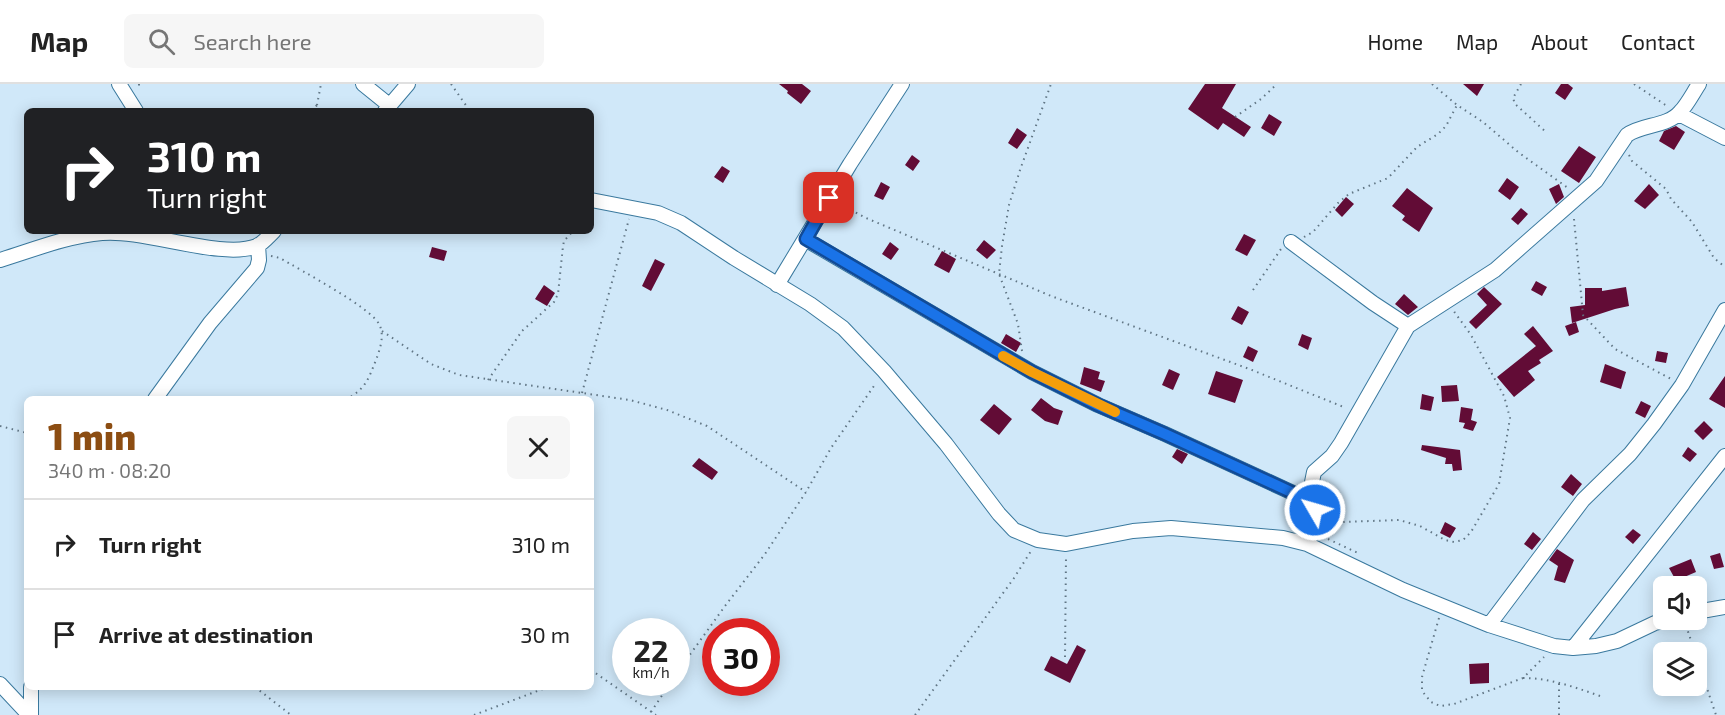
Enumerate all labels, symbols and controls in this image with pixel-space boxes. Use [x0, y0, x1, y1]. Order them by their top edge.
search box [124, 14, 544, 68]
text: Map [30, 24, 88, 58]
icon: search [145, 25, 178, 58]
text: Search here [193, 28, 312, 54]
text: Home [1367, 29, 1423, 54]
text: Map [1456, 29, 1498, 54]
text: About [1531, 29, 1588, 54]
text: Contact [1621, 29, 1695, 54]
text: 310 m [147, 130, 262, 180]
icon: right [48, 132, 126, 210]
pin [803, 172, 854, 223]
text: Turn right [147, 181, 267, 213]
icon: arrive [812, 181, 845, 214]
text: 1 min [48, 414, 136, 457]
button: close [507, 416, 570, 479]
text: 340 m · 08:20 [48, 458, 171, 482]
position arrow [1283, 478, 1347, 542]
icon: right [48, 528, 81, 561]
text: Turn right [99, 531, 201, 557]
text: 310 m [512, 531, 570, 557]
map controls [1653, 576, 1707, 696]
button: sound [1653, 576, 1707, 630]
icon: arrive [48, 618, 81, 651]
speed limit sign: 30 [702, 618, 780, 696]
text: Arrive at destination [99, 621, 313, 647]
text: 30 m [520, 621, 570, 647]
text: 22 [634, 632, 668, 668]
button: layers [1653, 642, 1707, 696]
text: km/h [632, 663, 670, 681]

